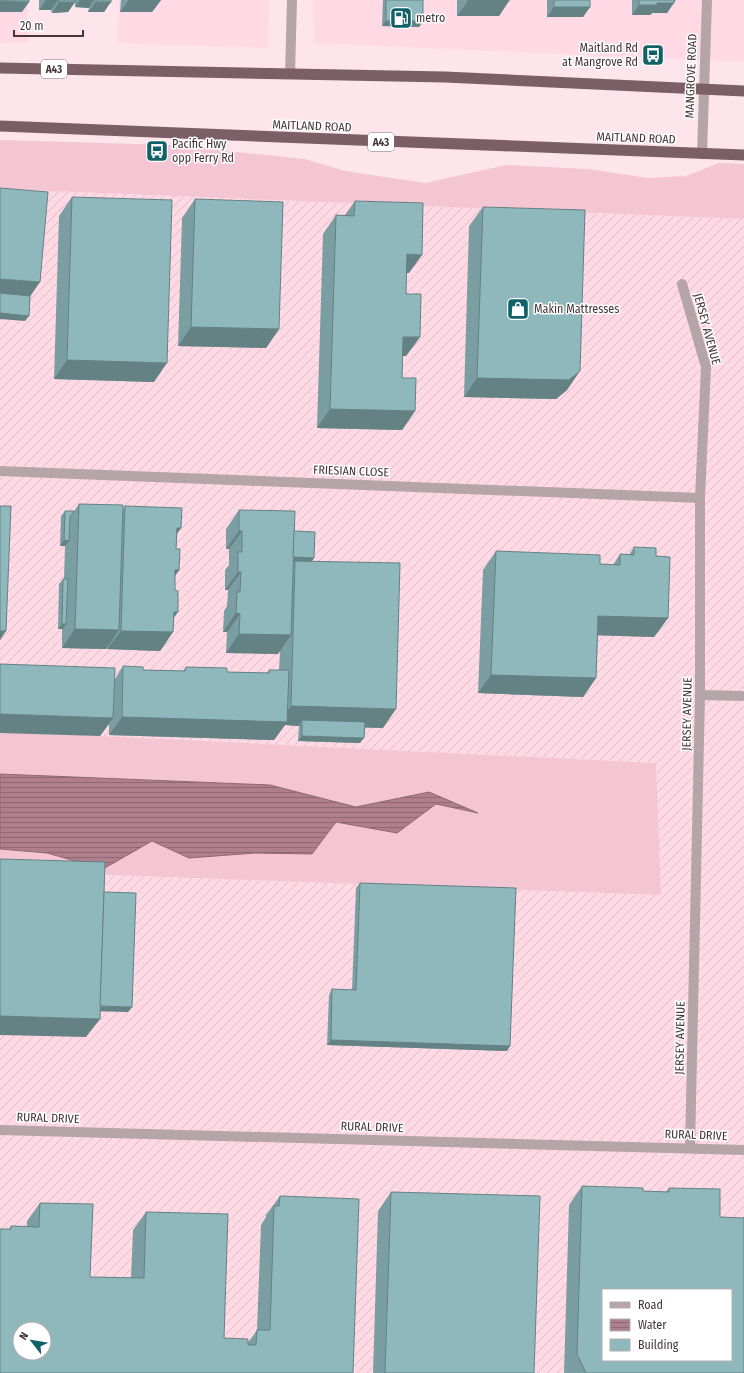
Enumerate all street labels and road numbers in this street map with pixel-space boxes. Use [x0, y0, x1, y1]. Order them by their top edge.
street label: MANGROVE ROAD [683, 33, 699, 119]
road number: A43 [41, 60, 67, 78]
street label: MAITLAND ROAD [272, 118, 352, 134]
street label: MAITLAND ROAD [596, 130, 676, 146]
road number: A43 [368, 133, 394, 151]
street label: JERSEY AVENUE [691, 292, 723, 367]
street label: FRIESIAN CLOSE [313, 463, 390, 479]
street label: JERSEY AVENUE [679, 677, 695, 751]
street label: JERSEY AVENUE [672, 1001, 688, 1075]
street label: RURAL DRIVE [16, 1110, 80, 1126]
street label: RURAL DRIVE [340, 1119, 404, 1135]
street label: RURAL DRIVE [664, 1127, 728, 1143]

